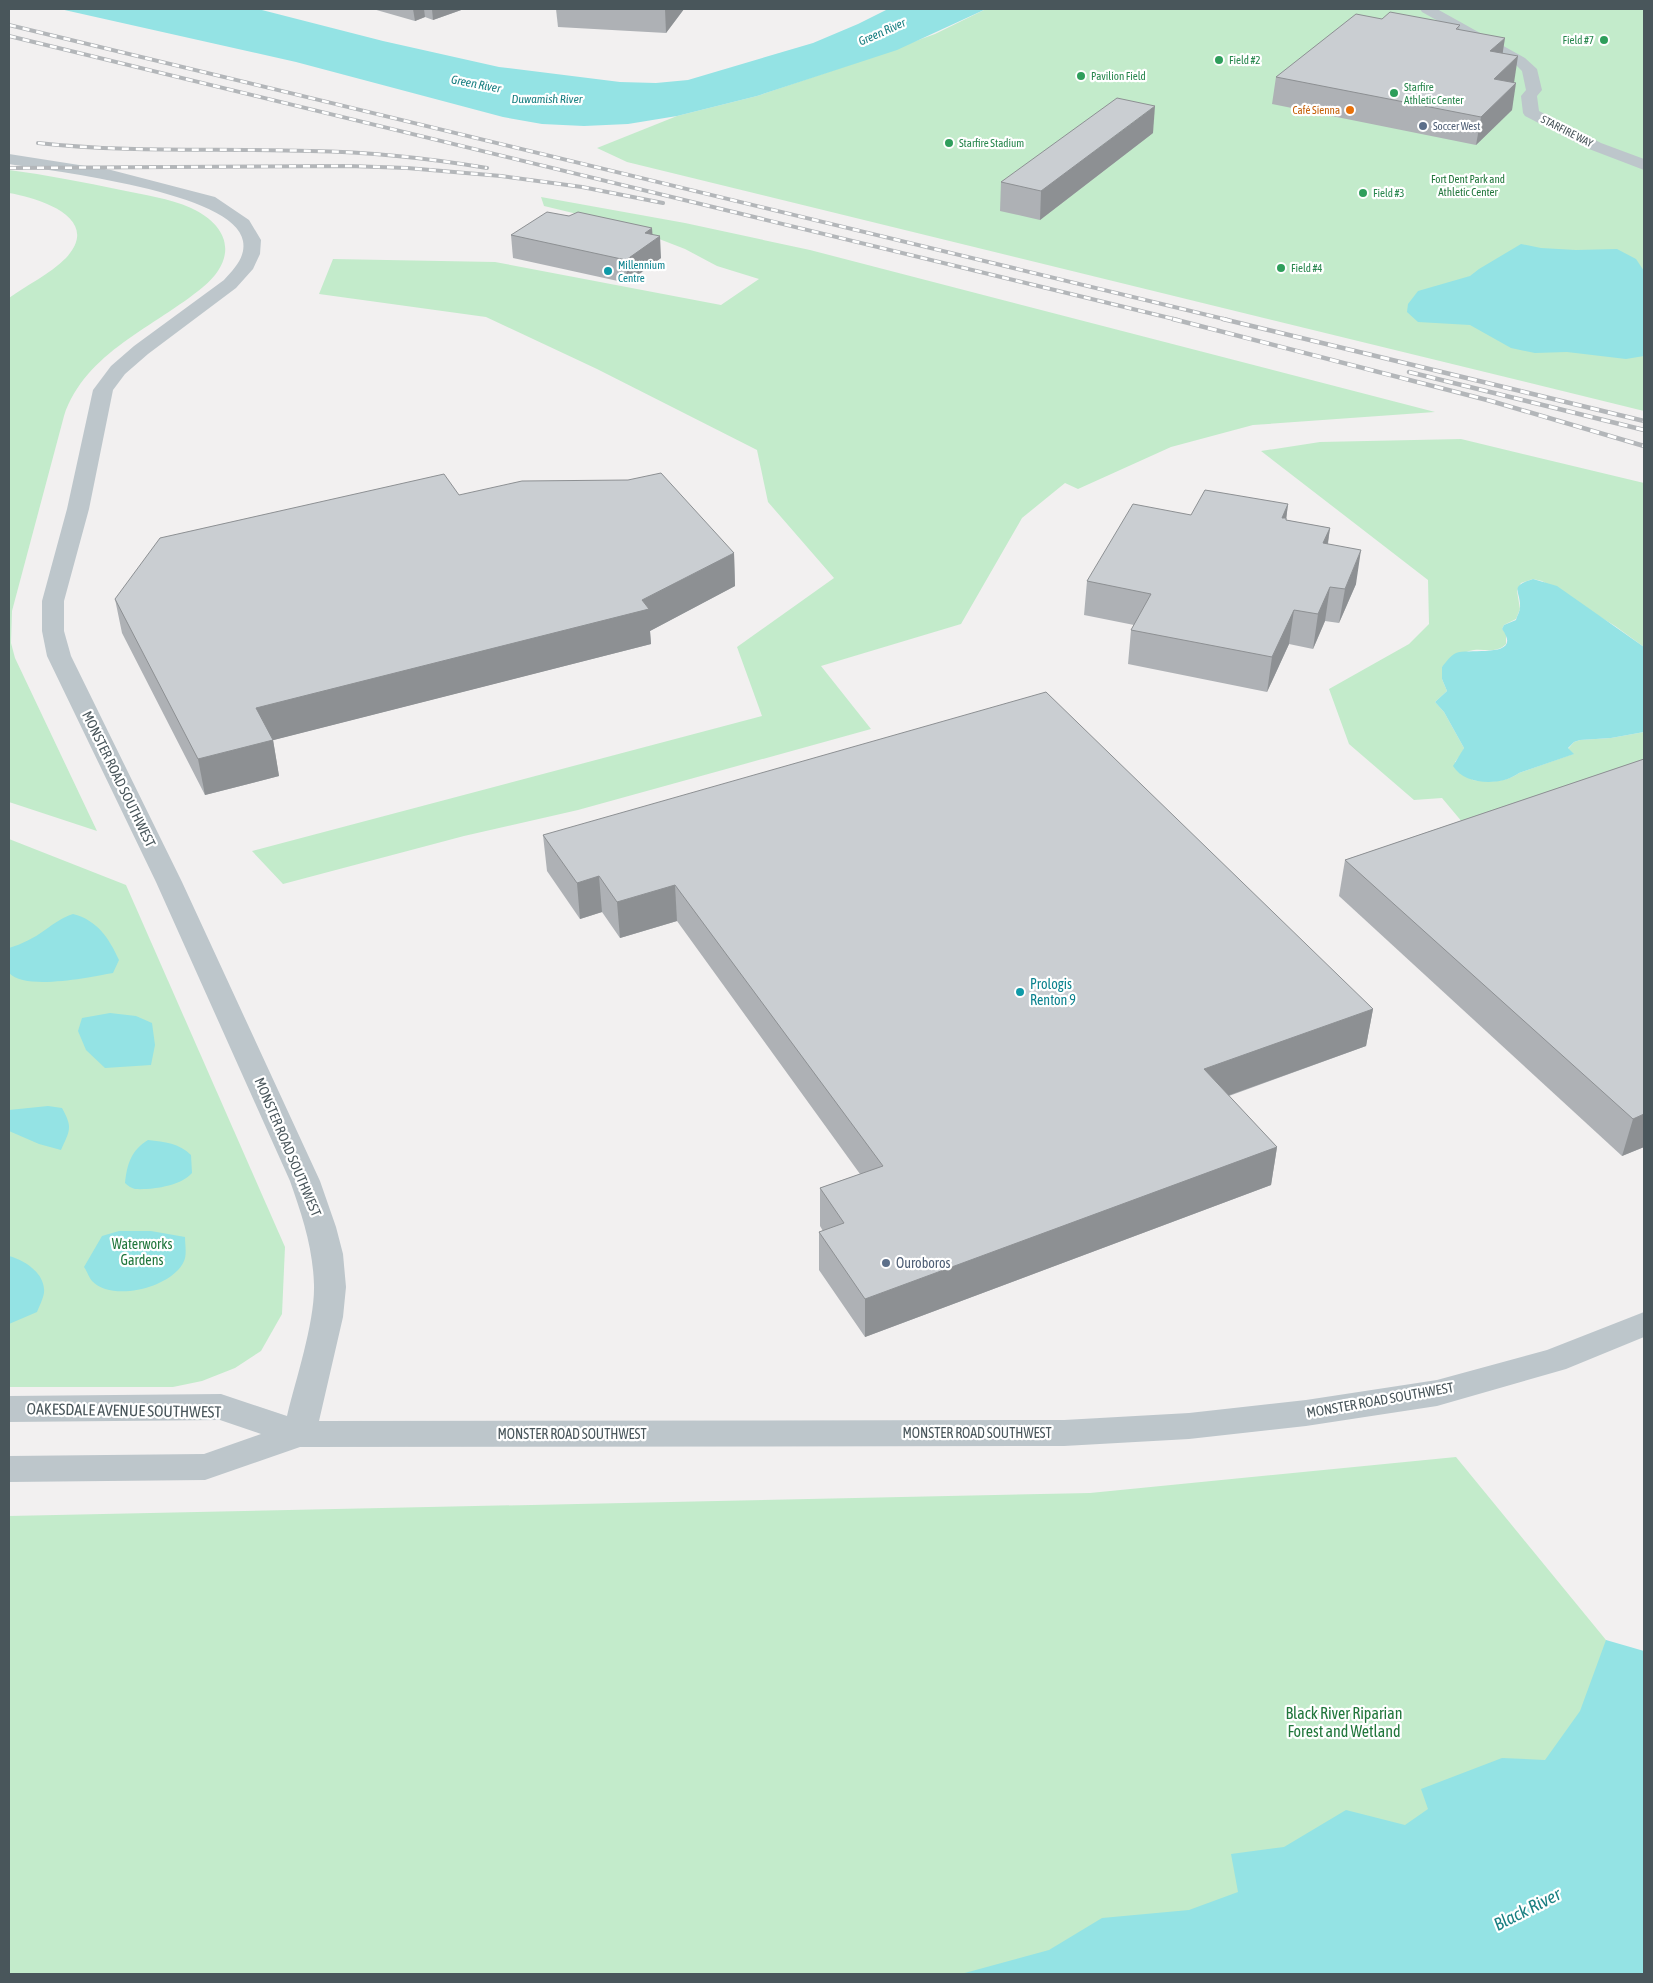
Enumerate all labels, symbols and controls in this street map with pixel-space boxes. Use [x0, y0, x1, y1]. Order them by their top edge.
water label: Green River [856, 15, 908, 49]
place label: Field #7 [1563, 34, 1594, 46]
marker: Field #7 [1598, 34, 1610, 46]
marker: Field #2 [1213, 54, 1225, 66]
place label: Field #2 [1229, 54, 1261, 66]
marker: Pavilion Field [1075, 70, 1087, 82]
place label: Pavilion Field [1091, 70, 1146, 82]
water label: Green River [450, 72, 502, 96]
place label: Starfire Athletic Center [1404, 81, 1464, 106]
marker: Starfire Athletic Center [1388, 87, 1400, 99]
water label: Duwamish River [512, 92, 583, 106]
place label: Café Sienna [1292, 104, 1340, 116]
marker: Café Sienna [1344, 104, 1356, 116]
street label: STARFIRE WAY [1539, 113, 1595, 149]
marker: Soccer West [1417, 120, 1429, 132]
place label: Soccer West [1433, 120, 1480, 132]
marker: Starfire Stadium [943, 137, 955, 149]
place label: Starfire Stadium [959, 137, 1024, 149]
park label: Fort Dent Park and Athletic Center [1431, 173, 1505, 198]
marker: Field #3 [1357, 187, 1369, 199]
place label: Field #3 [1373, 187, 1405, 199]
place label: Millennium Centre [618, 259, 665, 284]
marker: Field #4 [1275, 262, 1287, 274]
place label: Field #4 [1291, 262, 1323, 274]
marker: Millennium Centre [602, 265, 614, 277]
street label: MONSTER ROAD SOUTHWEST [79, 708, 159, 850]
place label: Prologis Renton 9 [1030, 976, 1076, 1008]
marker: Prologis Renton 9 [1014, 986, 1026, 998]
street label: MONSTER ROAD SOUTHWEST [252, 1075, 324, 1219]
park label: Waterworks Gardens [112, 1236, 172, 1268]
place label: Ouroboros [896, 1255, 951, 1271]
marker: Ouroboros [880, 1257, 892, 1269]
street label: MONSTER ROAD SOUTHWEST [1305, 1379, 1455, 1421]
street label: OAKESDALE AVENUE SOUTHWEST [27, 1399, 221, 1421]
street label: MONSTER ROAD SOUTHWEST [902, 1425, 1052, 1441]
street label: MONSTER ROAD SOUTHWEST [497, 1426, 647, 1442]
park label: Black River Riparian Forest and Wetland [1285, 1704, 1403, 1740]
water label: Black River [1490, 1883, 1565, 1935]

